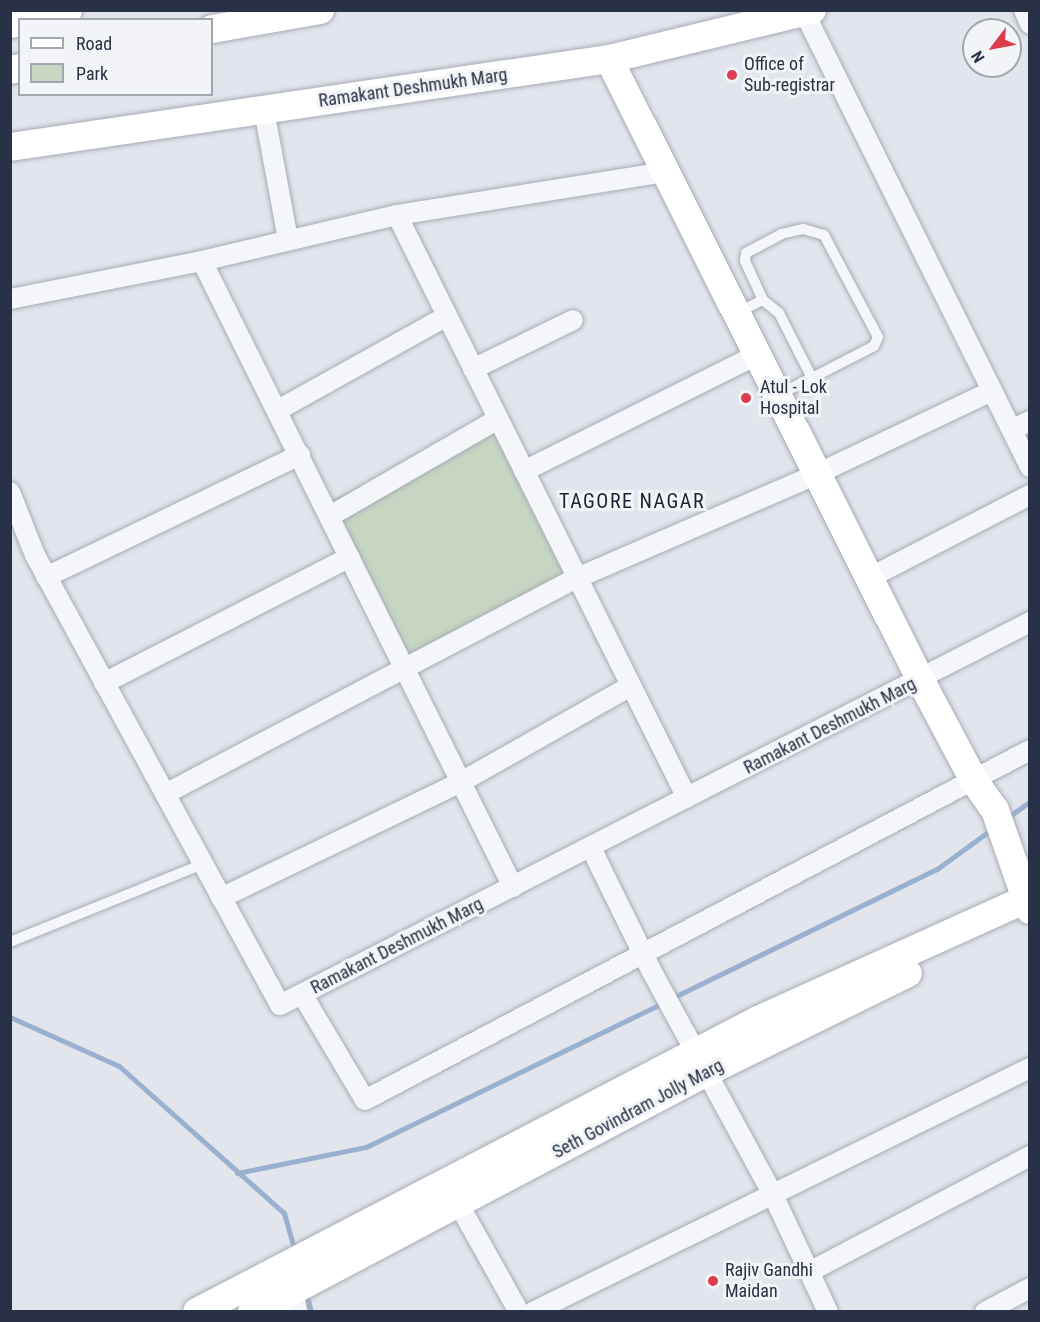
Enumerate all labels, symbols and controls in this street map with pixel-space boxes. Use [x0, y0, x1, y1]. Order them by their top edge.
legend [18, 18, 213, 96]
north arrow [962, 18, 1022, 78]
text: Road [76, 33, 112, 54]
text: N [967, 48, 989, 66]
place label: Office of Sub-registrar [744, 54, 835, 97]
text: Park [76, 63, 108, 84]
street label: Ramakant Deshmukh Marg [317, 64, 509, 112]
marker: Office of Sub-registrar [725, 68, 739, 82]
place label: Atul - Lok Hospital [760, 377, 827, 420]
marker: Atul - Lok Hospital [737, 389, 755, 407]
district label: TAGORE NAGAR [559, 489, 705, 513]
street label: Ramakant Deshmukh Marg [740, 673, 920, 779]
street label: Ramakant Deshmukh Marg [307, 893, 487, 999]
street label: Seth Govindram Jolly Marg [549, 1055, 727, 1163]
place label: Rajiv Gandhi Maidan [725, 1260, 813, 1302]
marker: Rajiv Gandhi Maidan [706, 1274, 720, 1288]

